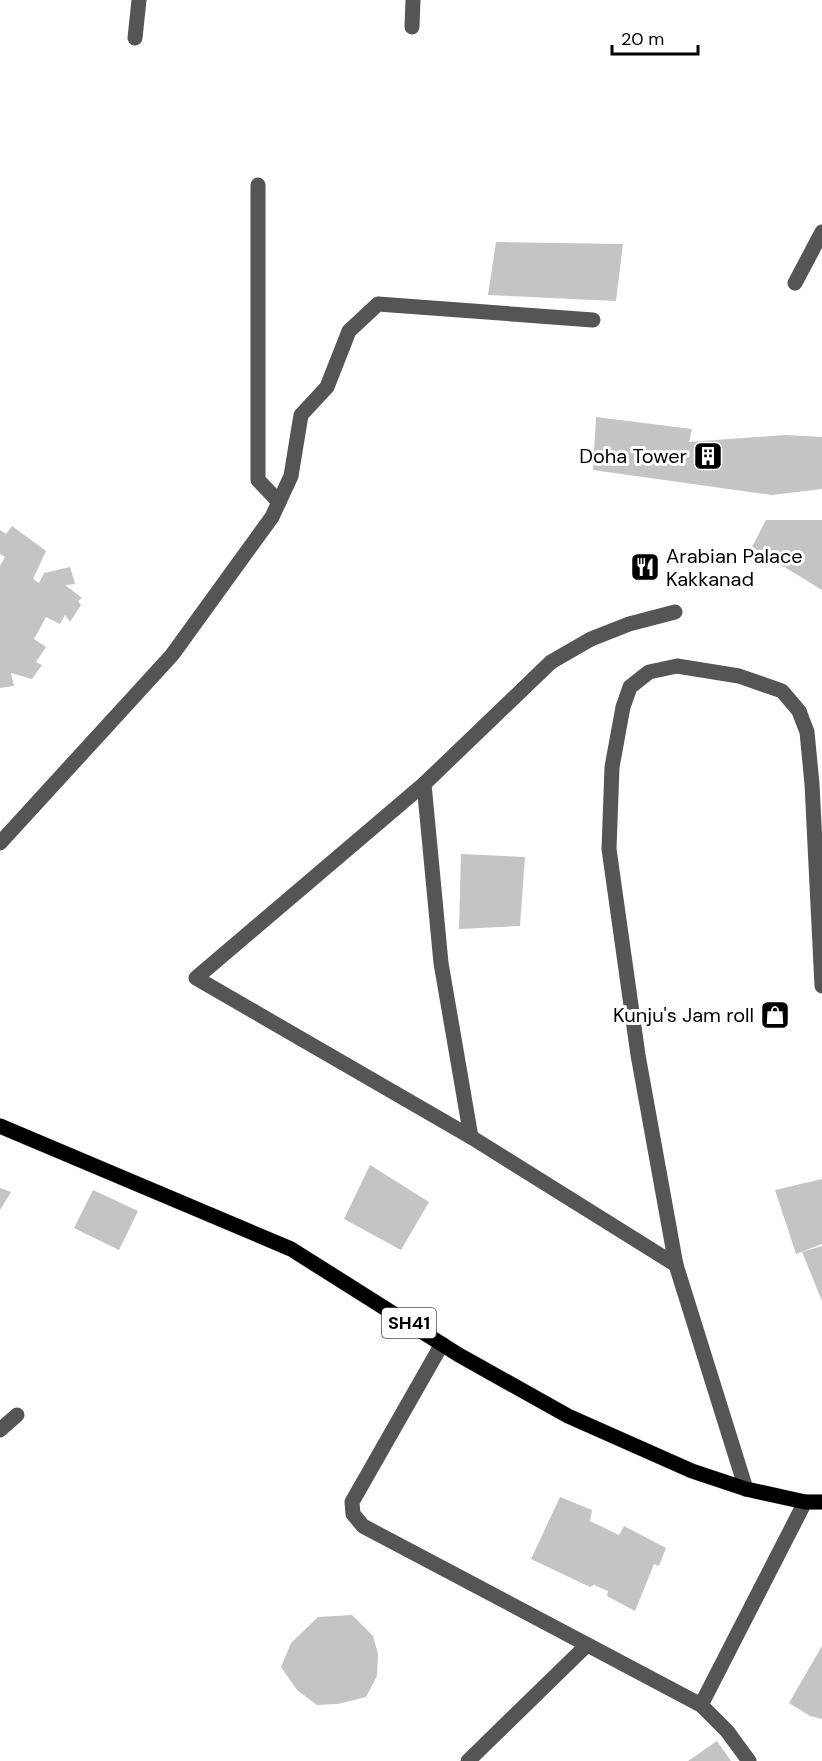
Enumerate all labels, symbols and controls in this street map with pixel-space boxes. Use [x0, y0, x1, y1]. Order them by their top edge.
scale bar [612, 18, 698, 56]
text: 20 m [621, 27, 664, 51]
building icon: Doha Tower [692, 440, 724, 472]
place label: Doha Tower [579, 443, 687, 469]
place label: Arabian Palace Kakkanad [666, 543, 803, 592]
restaurant icon: Arabian Palace Kakkanad [629, 551, 661, 583]
shop icon: Kunju's Jam roll [759, 999, 791, 1031]
place label: Kunju's Jam roll [613, 1002, 754, 1028]
road number: SH41 [382, 1308, 436, 1338]

